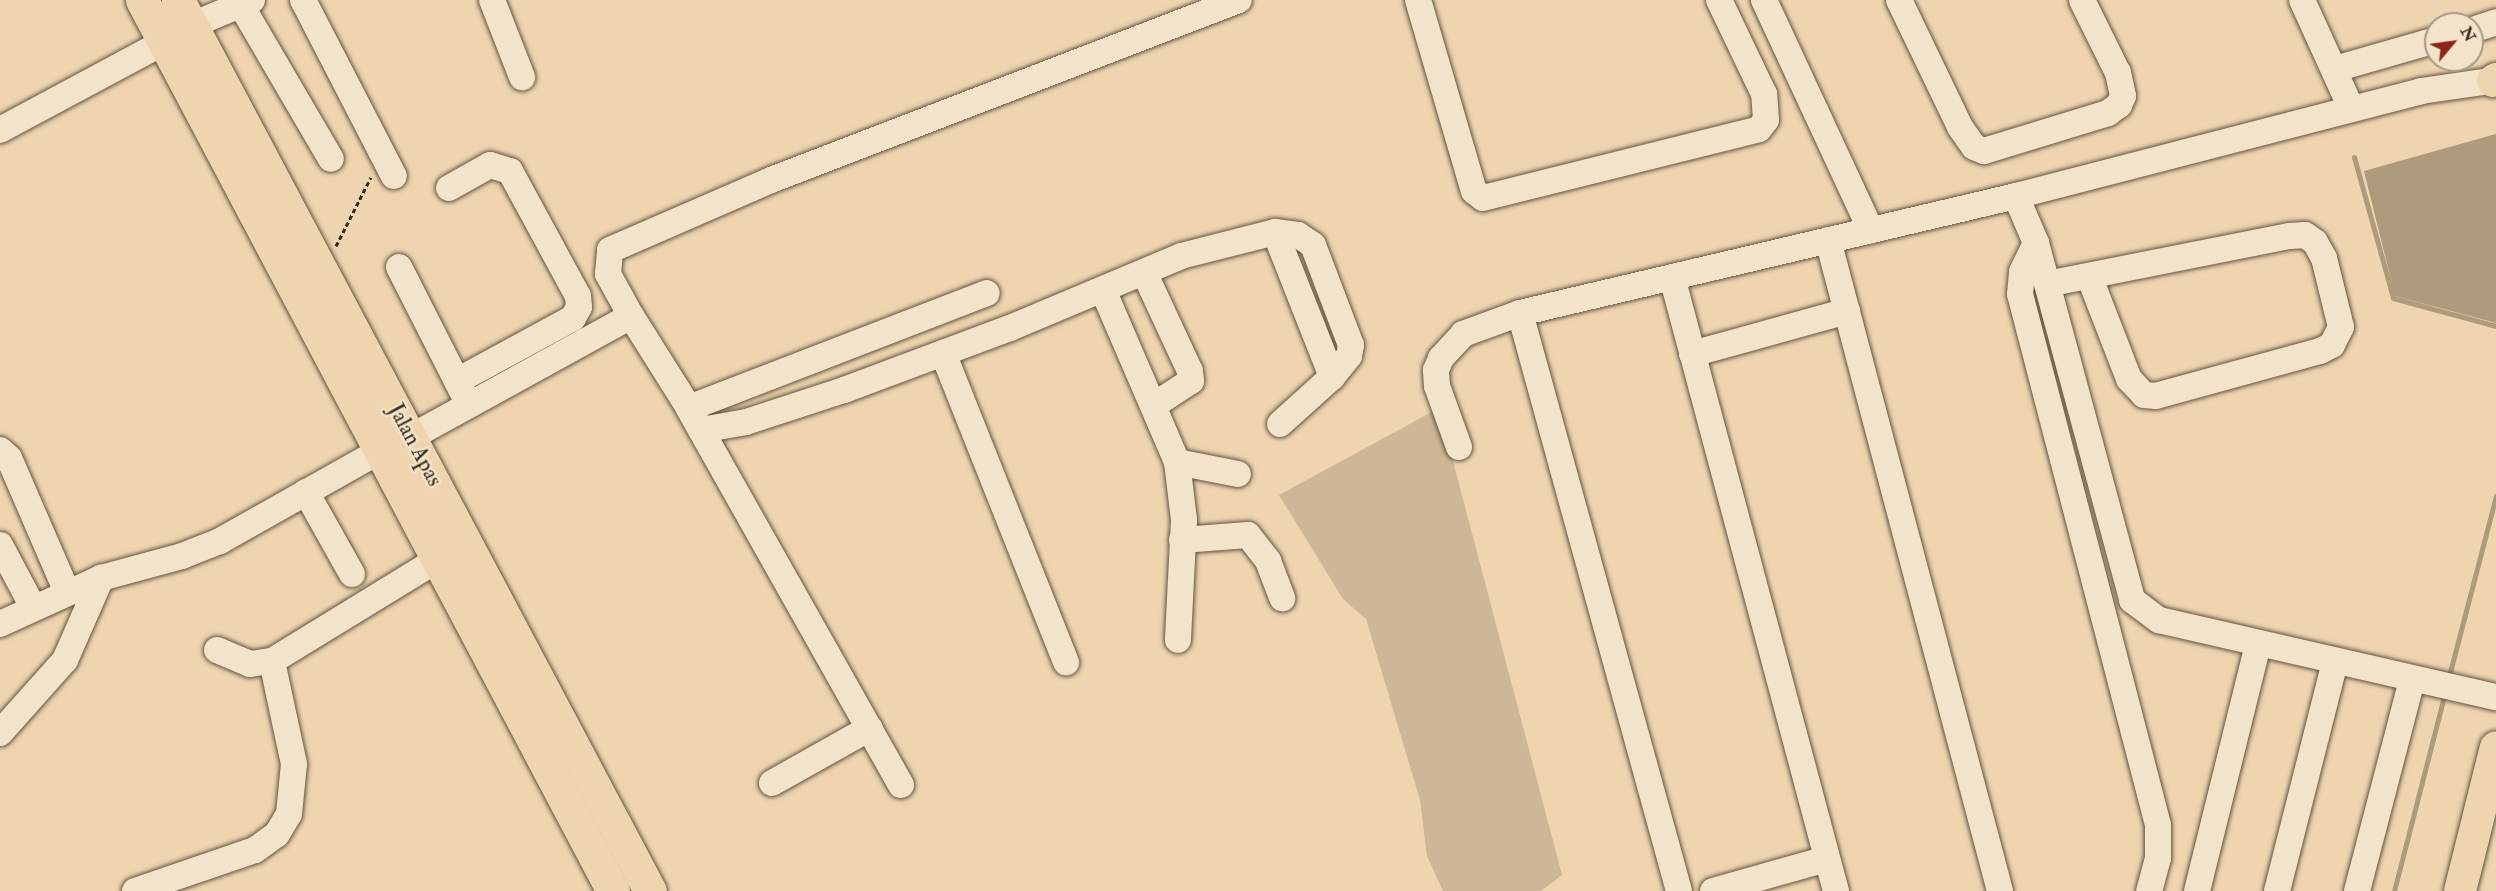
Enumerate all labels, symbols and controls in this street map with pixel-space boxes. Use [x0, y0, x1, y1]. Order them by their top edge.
north arrow [2424, 12, 2484, 72]
text: N [2456, 23, 2480, 45]
street label: Jalan Apas [382, 399, 448, 491]

